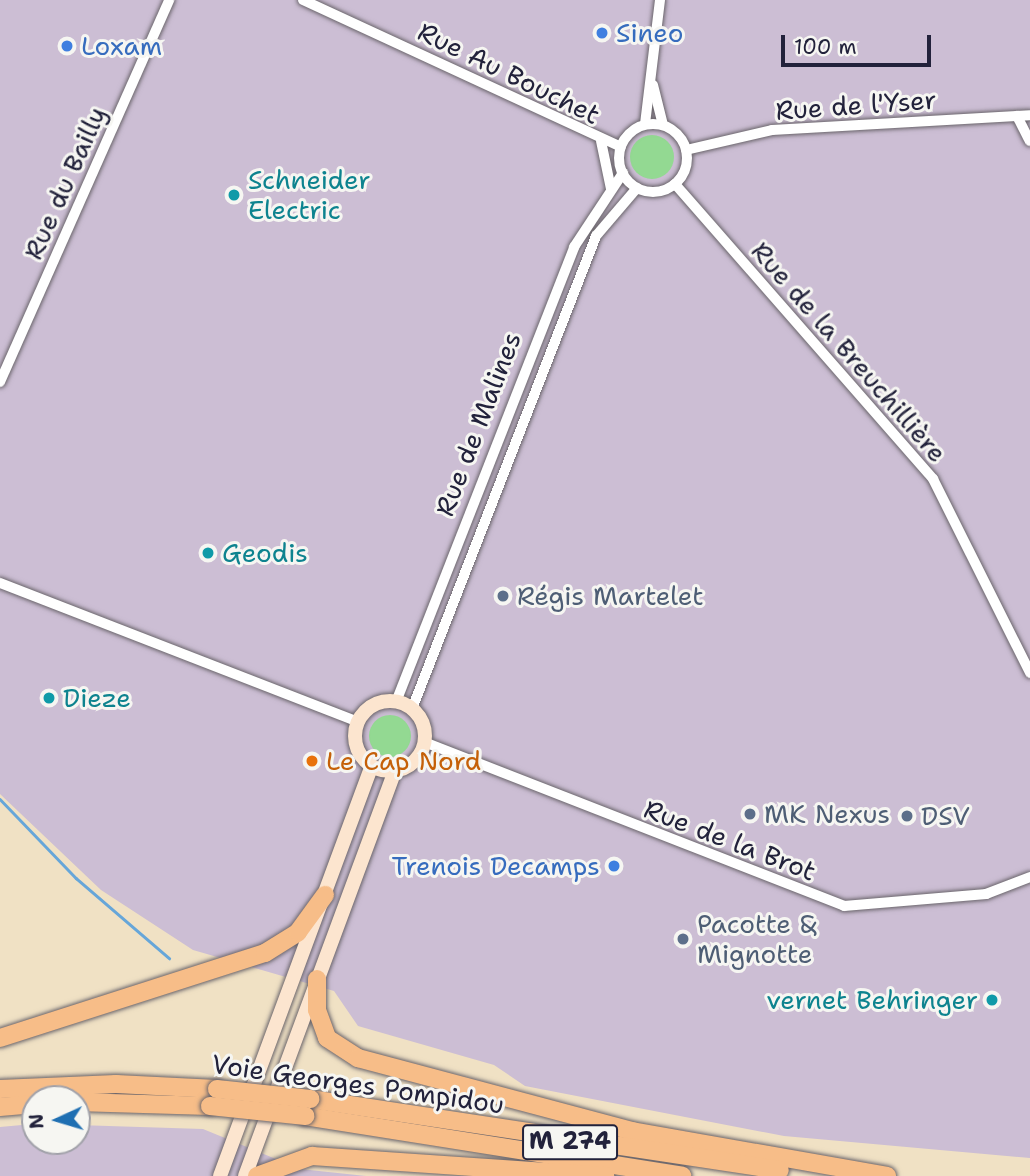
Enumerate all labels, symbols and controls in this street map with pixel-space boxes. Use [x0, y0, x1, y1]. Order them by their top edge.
street label: Rue Au Bouchet [413, 15, 605, 131]
place label: Sineo [616, 17, 683, 49]
scale bar [785, 21, 936, 65]
marker: Sineo [594, 25, 610, 41]
place label: Loxam [81, 30, 162, 62]
text: 100 m [794, 33, 857, 61]
marker: Loxam [59, 38, 75, 54]
street label: Rue de l'Yser [775, 84, 937, 126]
street label: Rue du Bailly [17, 102, 113, 264]
place label: Schneider Electric [248, 164, 371, 226]
marker: Schneider Electric [226, 187, 242, 203]
street label: Rue de la Breuchillière [745, 236, 953, 468]
street label: Rue de Malines [429, 328, 527, 520]
place label: Geodis [222, 537, 308, 569]
marker: Geodis [200, 545, 216, 561]
place label: Régis Martelet [517, 580, 704, 612]
marker: Régis Martelet [495, 588, 511, 604]
place label: Dieze [63, 682, 131, 714]
marker: Dieze [41, 690, 57, 706]
place label: Le Cap Nord [326, 745, 481, 777]
marker: Le Cap Nord [304, 753, 320, 769]
street label: Rue de la Brot [640, 793, 820, 887]
place label: MK Nexus [764, 798, 890, 830]
place label: DSV [921, 800, 970, 832]
marker: MK Nexus [742, 806, 758, 822]
marker: DSV [899, 808, 915, 824]
place label: Trenois Decamps [391, 850, 600, 882]
marker: Trenois Decamps [606, 858, 622, 874]
place label: Pacotte & Mignotte [697, 908, 816, 970]
marker: Pacotte & Mignotte [675, 931, 691, 947]
place label: vernet Behringer [767, 984, 978, 1016]
marker: vernet Behringer [984, 992, 1000, 1008]
street label: Voie Georges Pompidou [210, 1048, 506, 1120]
north arrow [21, 1085, 91, 1155]
text: N [24, 1113, 50, 1130]
road number: M 274 [521, 1122, 619, 1162]

